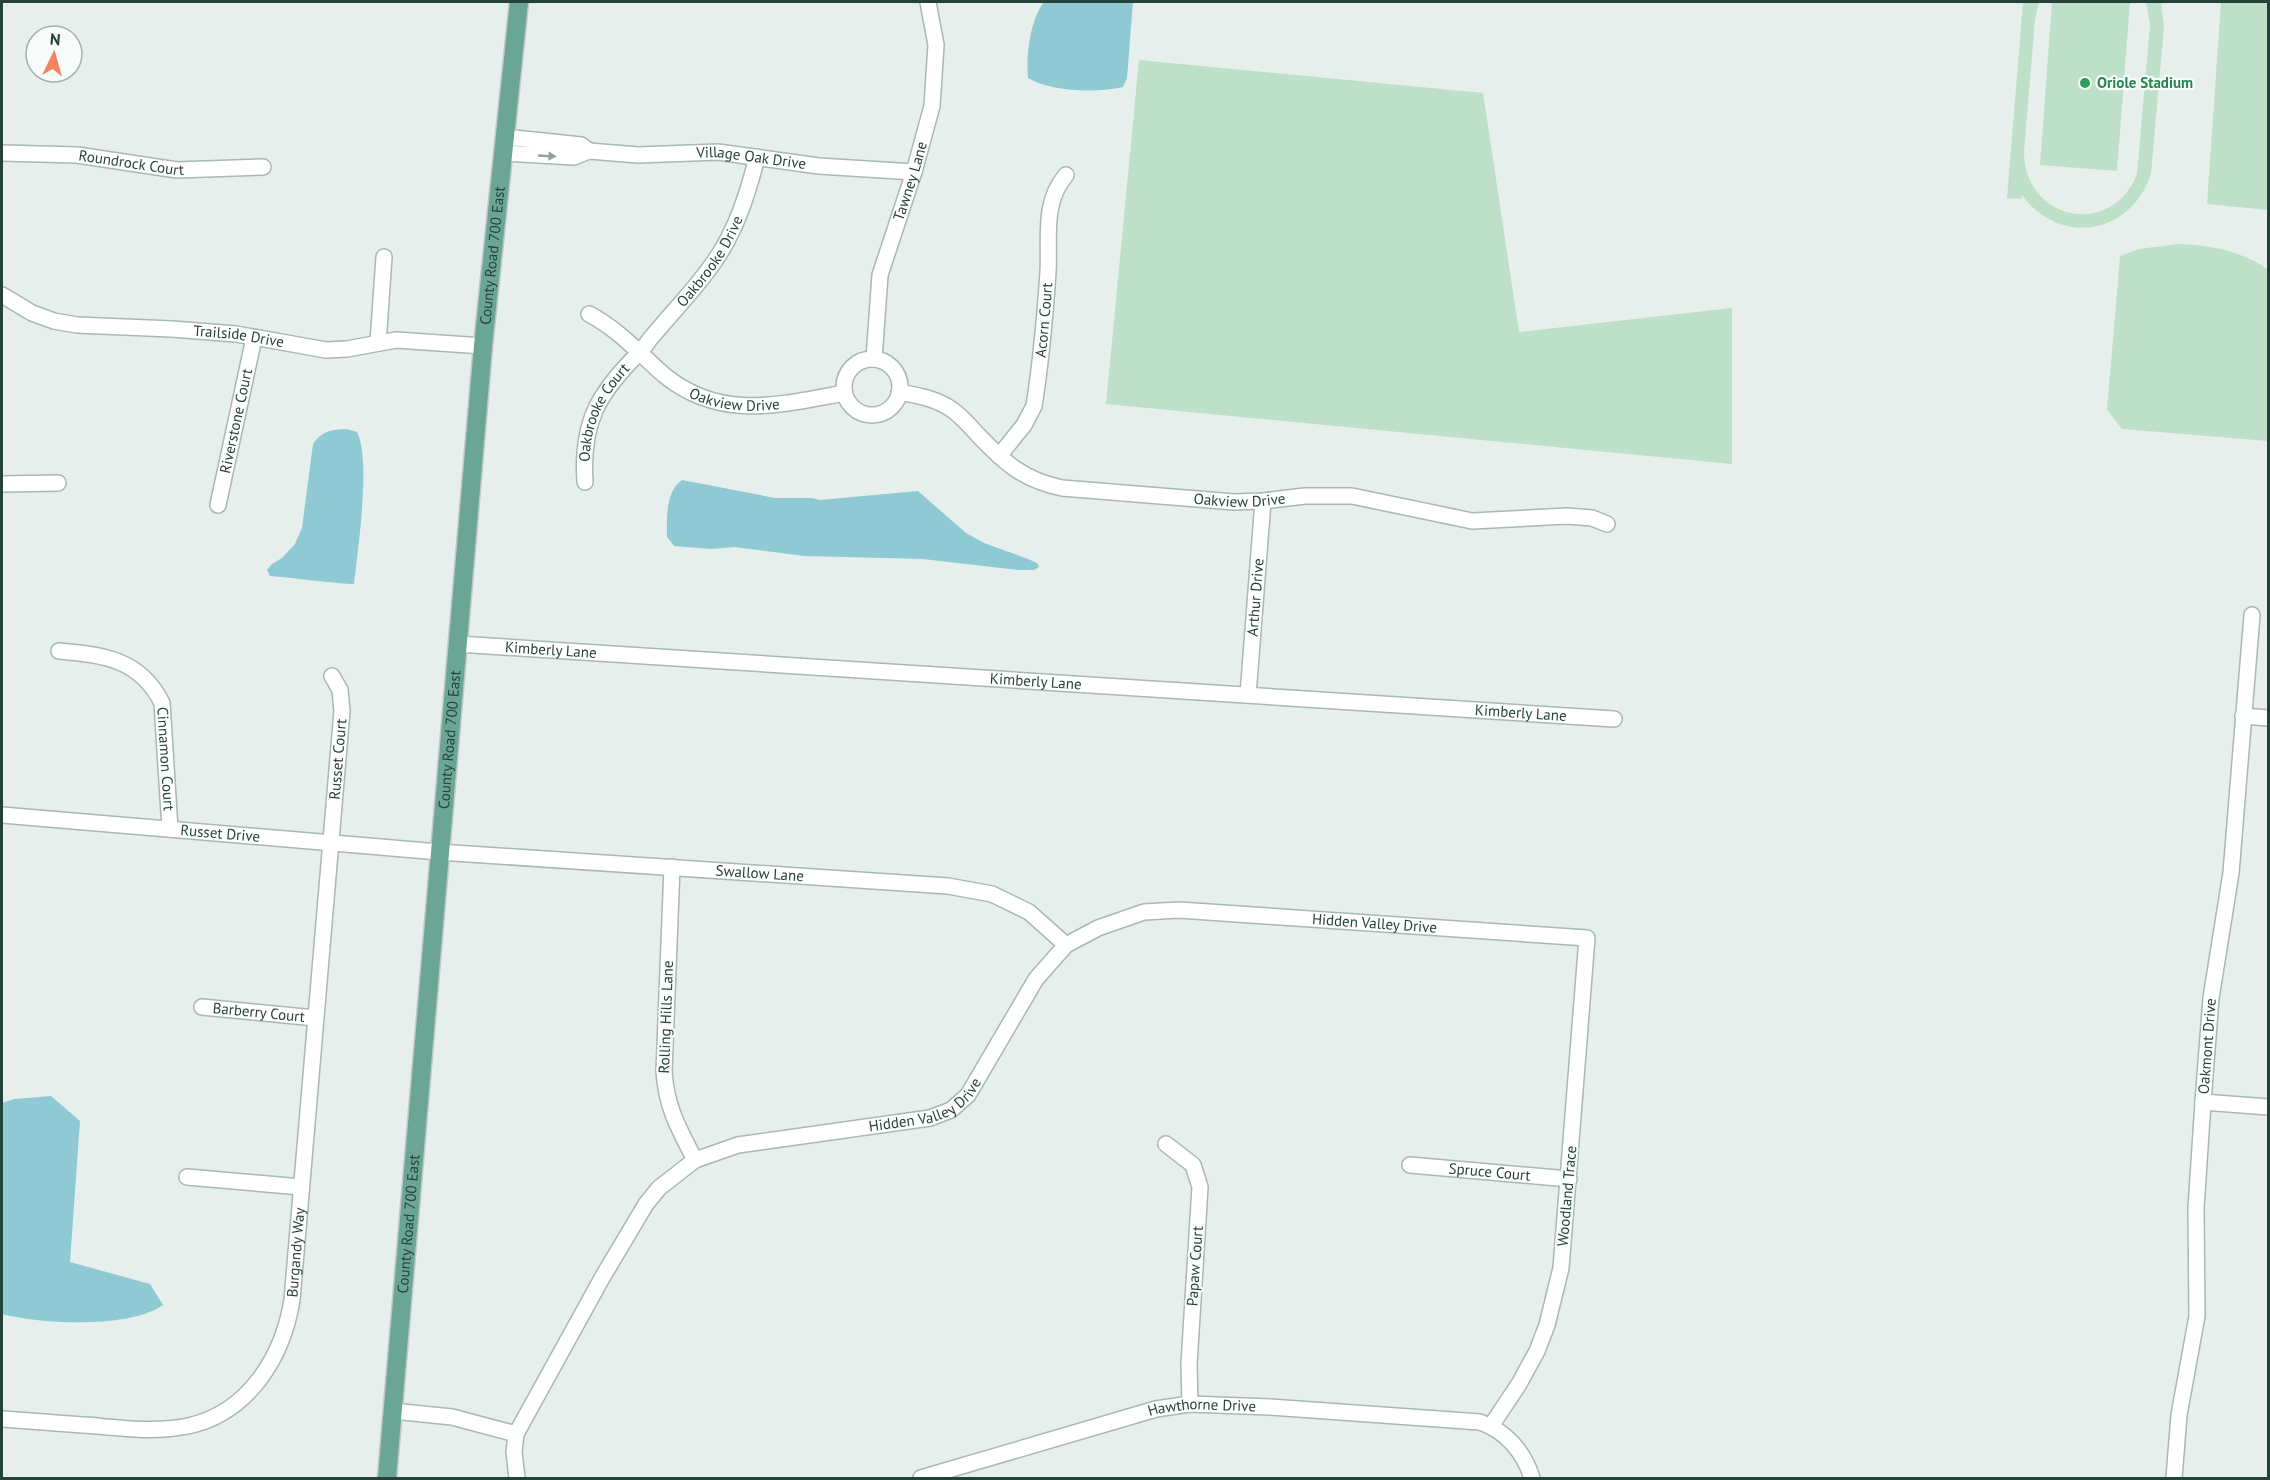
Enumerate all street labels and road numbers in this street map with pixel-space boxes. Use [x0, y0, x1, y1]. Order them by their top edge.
street label: Tawney Lane [889, 139, 931, 223]
street label: Village Oak Drive [695, 142, 807, 173]
street label: Roundrock Court [78, 145, 184, 179]
street label: County Road 700 East [475, 185, 509, 326]
street label: Oakbrooke Drive [672, 213, 747, 311]
street label: Acorn Court [1031, 282, 1056, 358]
street label: Trailside Drive [193, 321, 286, 351]
street label: Oakbrooke Court [574, 359, 633, 462]
street label: Riverstone Court [215, 367, 256, 475]
street label: Oakview Drive [686, 383, 781, 415]
street label: Oakview Drive [1193, 488, 1286, 511]
street label: Arthur Drive [1243, 557, 1268, 637]
street label: Kimberly Lane [504, 637, 597, 662]
street label: County Road 700 East [434, 669, 464, 810]
street label: Kimberly Lane [989, 669, 1082, 693]
street label: Kimberly Lane [1474, 700, 1567, 725]
street label: Cinnamon Court [153, 706, 179, 811]
street label: Russet Court [325, 718, 350, 800]
street label: Russet Drive [180, 820, 261, 846]
street label: Swallow Lane [715, 860, 805, 885]
street label: Hidden Valley Drive [1311, 909, 1438, 937]
street label: Rolling Hills Lane [654, 960, 677, 1074]
street label: Barberry Court [212, 998, 306, 1026]
street label: Oakmont Drive [2194, 998, 2220, 1095]
street label: Hidden Valley Drive [867, 1074, 985, 1136]
street label: Woodland Trace [1553, 1145, 1580, 1247]
street label: County Road 700 East [393, 1154, 423, 1294]
street label: Spruce Court [1448, 1158, 1532, 1185]
street label: Burgandy Way [282, 1207, 309, 1298]
street label: Papaw Court [1182, 1225, 1207, 1307]
street label: Hawthorne Drive [1145, 1394, 1256, 1420]

